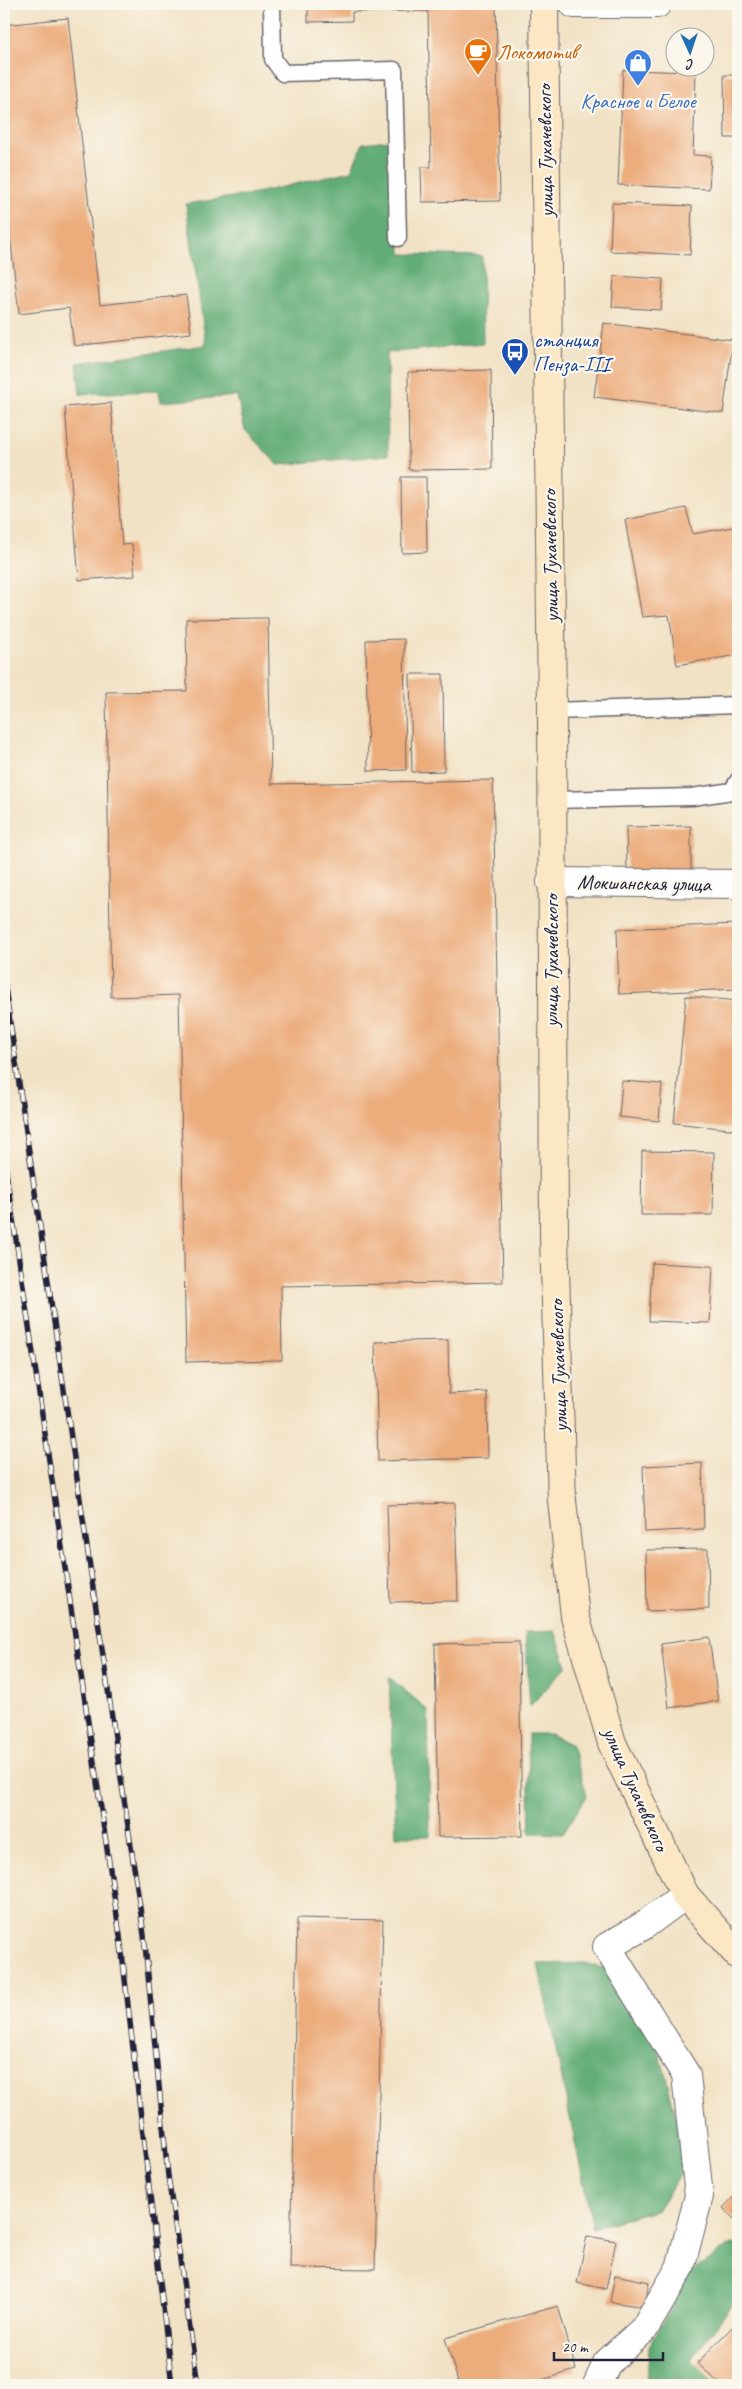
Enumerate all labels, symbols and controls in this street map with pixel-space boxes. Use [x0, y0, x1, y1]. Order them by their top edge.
north arrow [664, 28, 714, 78]
cafe icon: Локомотив [463, 37, 493, 76]
place label: Локомотив [497, 39, 582, 65]
shop icon: Красное и Белое [623, 48, 653, 87]
text: С [685, 56, 695, 73]
street label: улица Тухачевского [531, 82, 559, 220]
place label: Красное и Белое [581, 88, 698, 114]
place label: станция Пенза-III [534, 327, 614, 377]
bus stop icon: станция Пенза-III [500, 337, 530, 376]
street label: улица Тухачевского [536, 487, 564, 625]
street label: Мокшанская улица [577, 869, 713, 897]
street label: улица Тухачевского [538, 892, 564, 1029]
street label: улица Тухачевского [543, 1297, 573, 1435]
street label: улица Тухачевского [596, 1721, 676, 1857]
scale bar [554, 2329, 663, 2361]
text: 20 m [562, 2338, 589, 2357]

